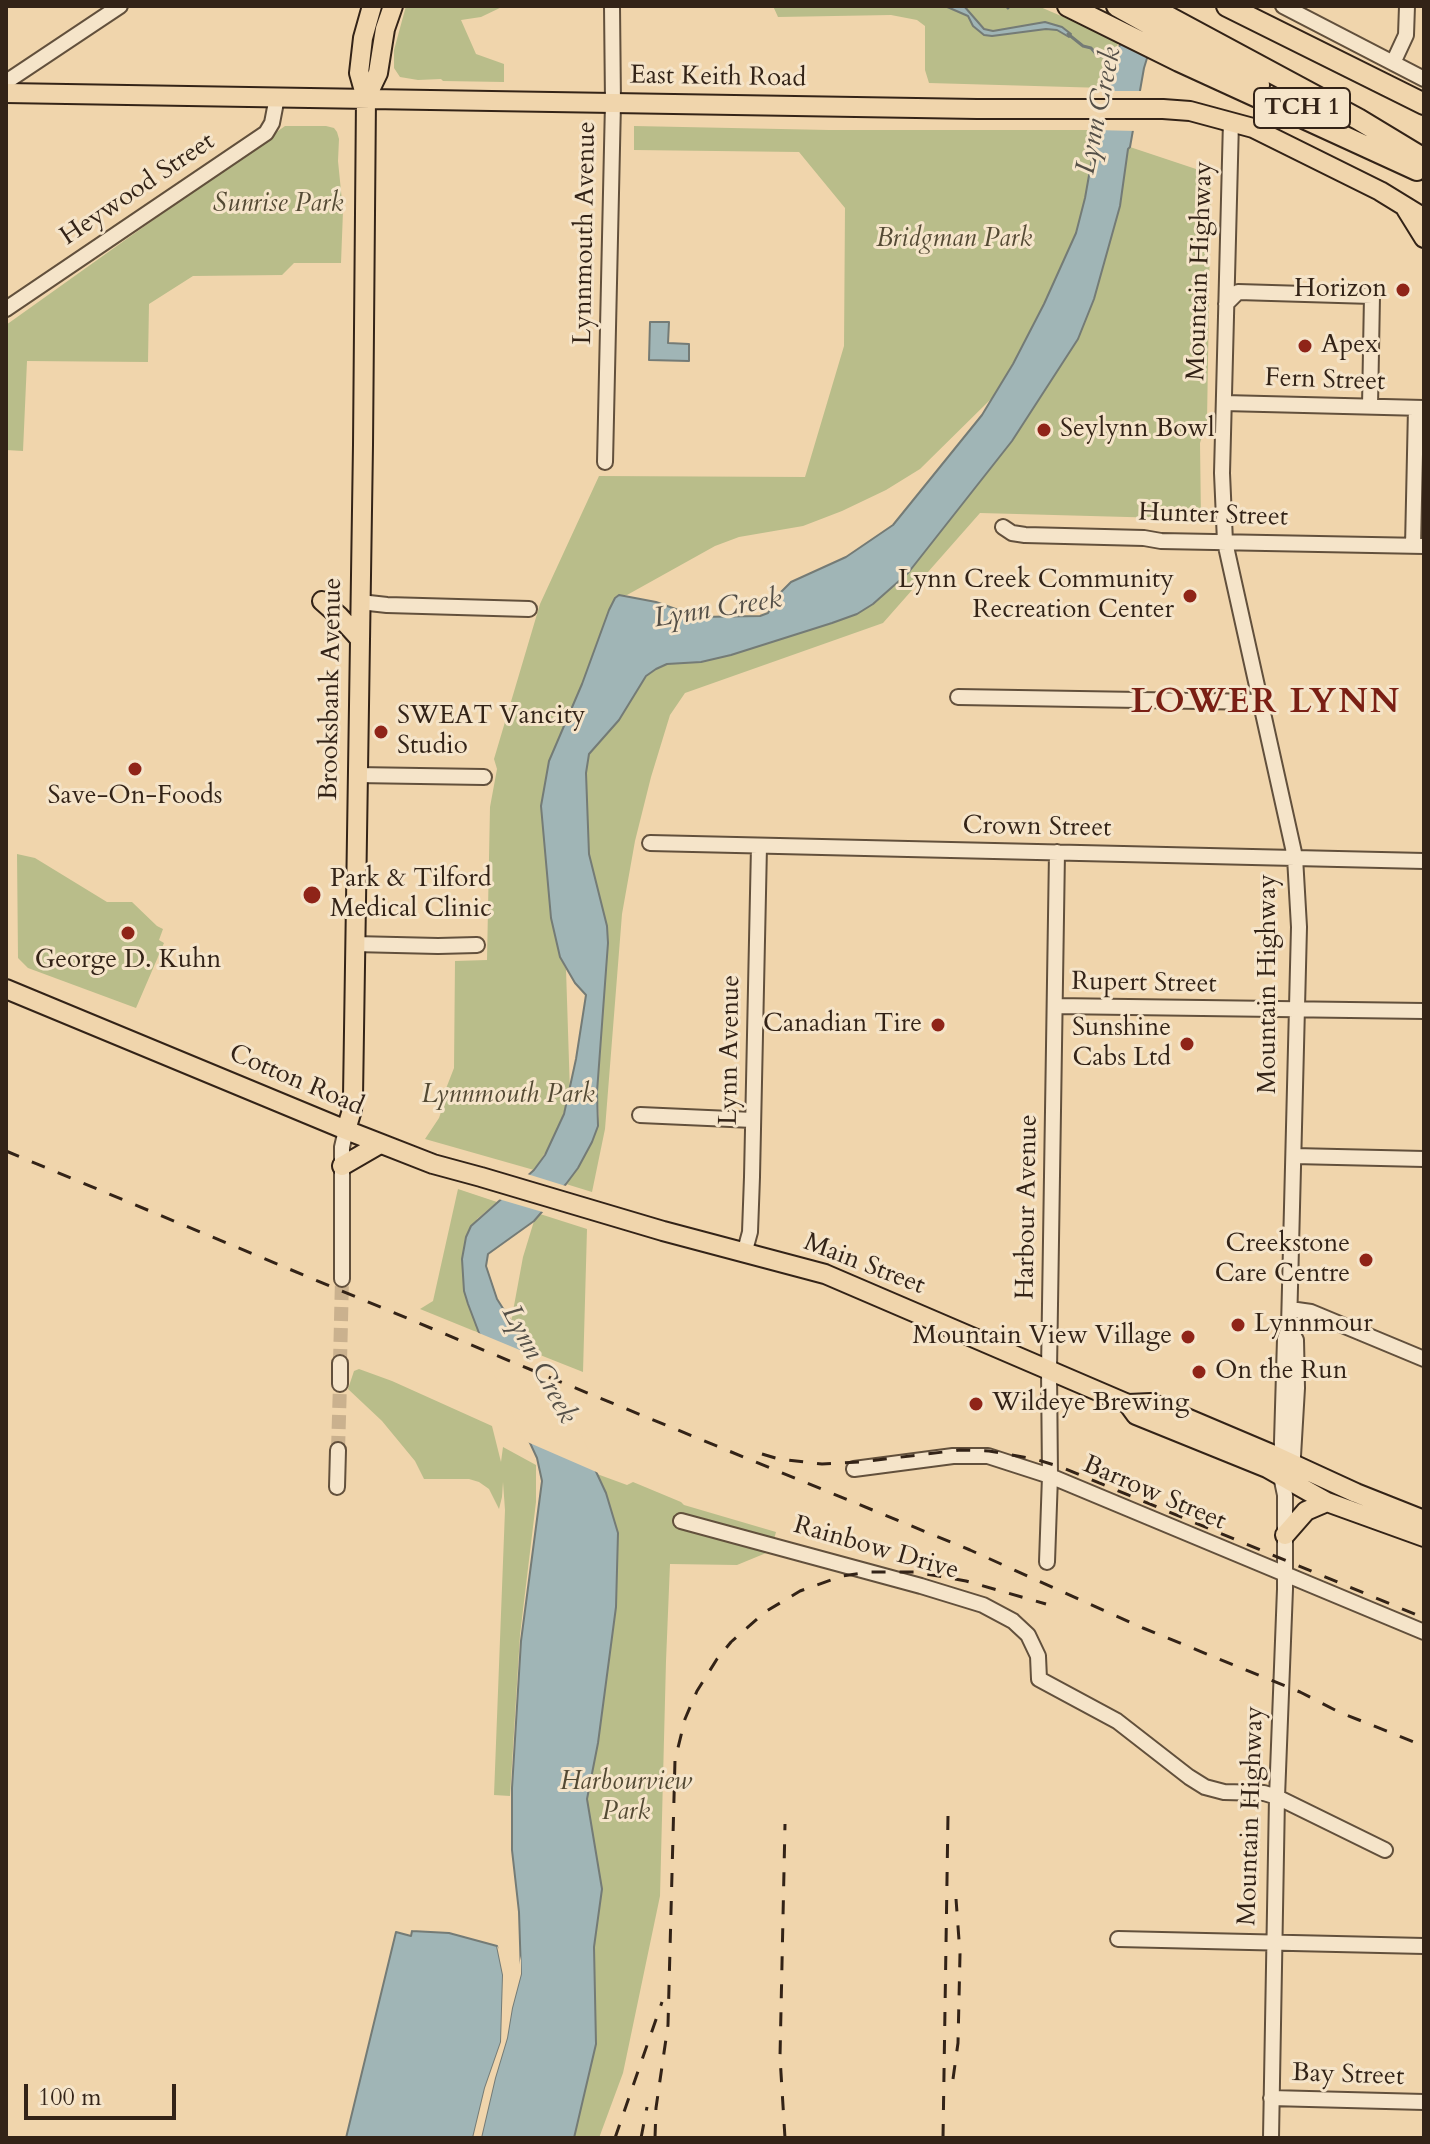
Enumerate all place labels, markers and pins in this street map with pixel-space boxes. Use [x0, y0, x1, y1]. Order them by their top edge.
place label: Horizon [1294, 274, 1387, 306]
marker: Horizon [1394, 281, 1412, 299]
place label: Apex [1321, 330, 1378, 362]
marker: Apex [1296, 337, 1314, 355]
place label: Seylynn Bowl [1060, 414, 1215, 446]
marker: Seylynn Bowl [1035, 421, 1053, 439]
place label: Lynn Creek Community Recreation Center [898, 565, 1174, 626]
marker: Lynn Creek Community Recreation Center [1181, 587, 1199, 605]
place label: SWEAT Vancity Studio [397, 701, 586, 762]
marker: SWEAT Vancity Studio [372, 723, 390, 741]
marker: Save-On-Foods [126, 760, 144, 778]
place label: Save-On-Foods [47, 781, 223, 813]
place label: Park & Tilford Medical Clinic [330, 864, 492, 926]
marker: Park & Tilford Medical Clinic [301, 884, 323, 906]
marker: George D. Kuhn [119, 924, 137, 942]
place label: George D. Kuhn [35, 945, 221, 977]
place label: Canadian Tire [763, 1009, 922, 1041]
place label: Sunshine Cabs Ltd [1072, 1013, 1171, 1074]
marker: Canadian Tire [929, 1016, 947, 1034]
marker: Sunshine Cabs Ltd [1178, 1035, 1196, 1053]
place label: Creekstone Care Centre [1215, 1229, 1350, 1290]
marker: Creekstone Care Centre [1357, 1251, 1375, 1269]
place label: Lynnmour [1254, 1309, 1373, 1341]
marker: Lynnmour [1229, 1316, 1247, 1334]
place label: Mountain View Village [913, 1321, 1172, 1353]
marker: Mountain View Village [1179, 1328, 1197, 1346]
place label: On the Run [1215, 1356, 1348, 1388]
marker: On the Run [1190, 1363, 1208, 1381]
place label: Wildeye Brewing [992, 1388, 1189, 1420]
marker: Wildeye Brewing [967, 1395, 985, 1413]

